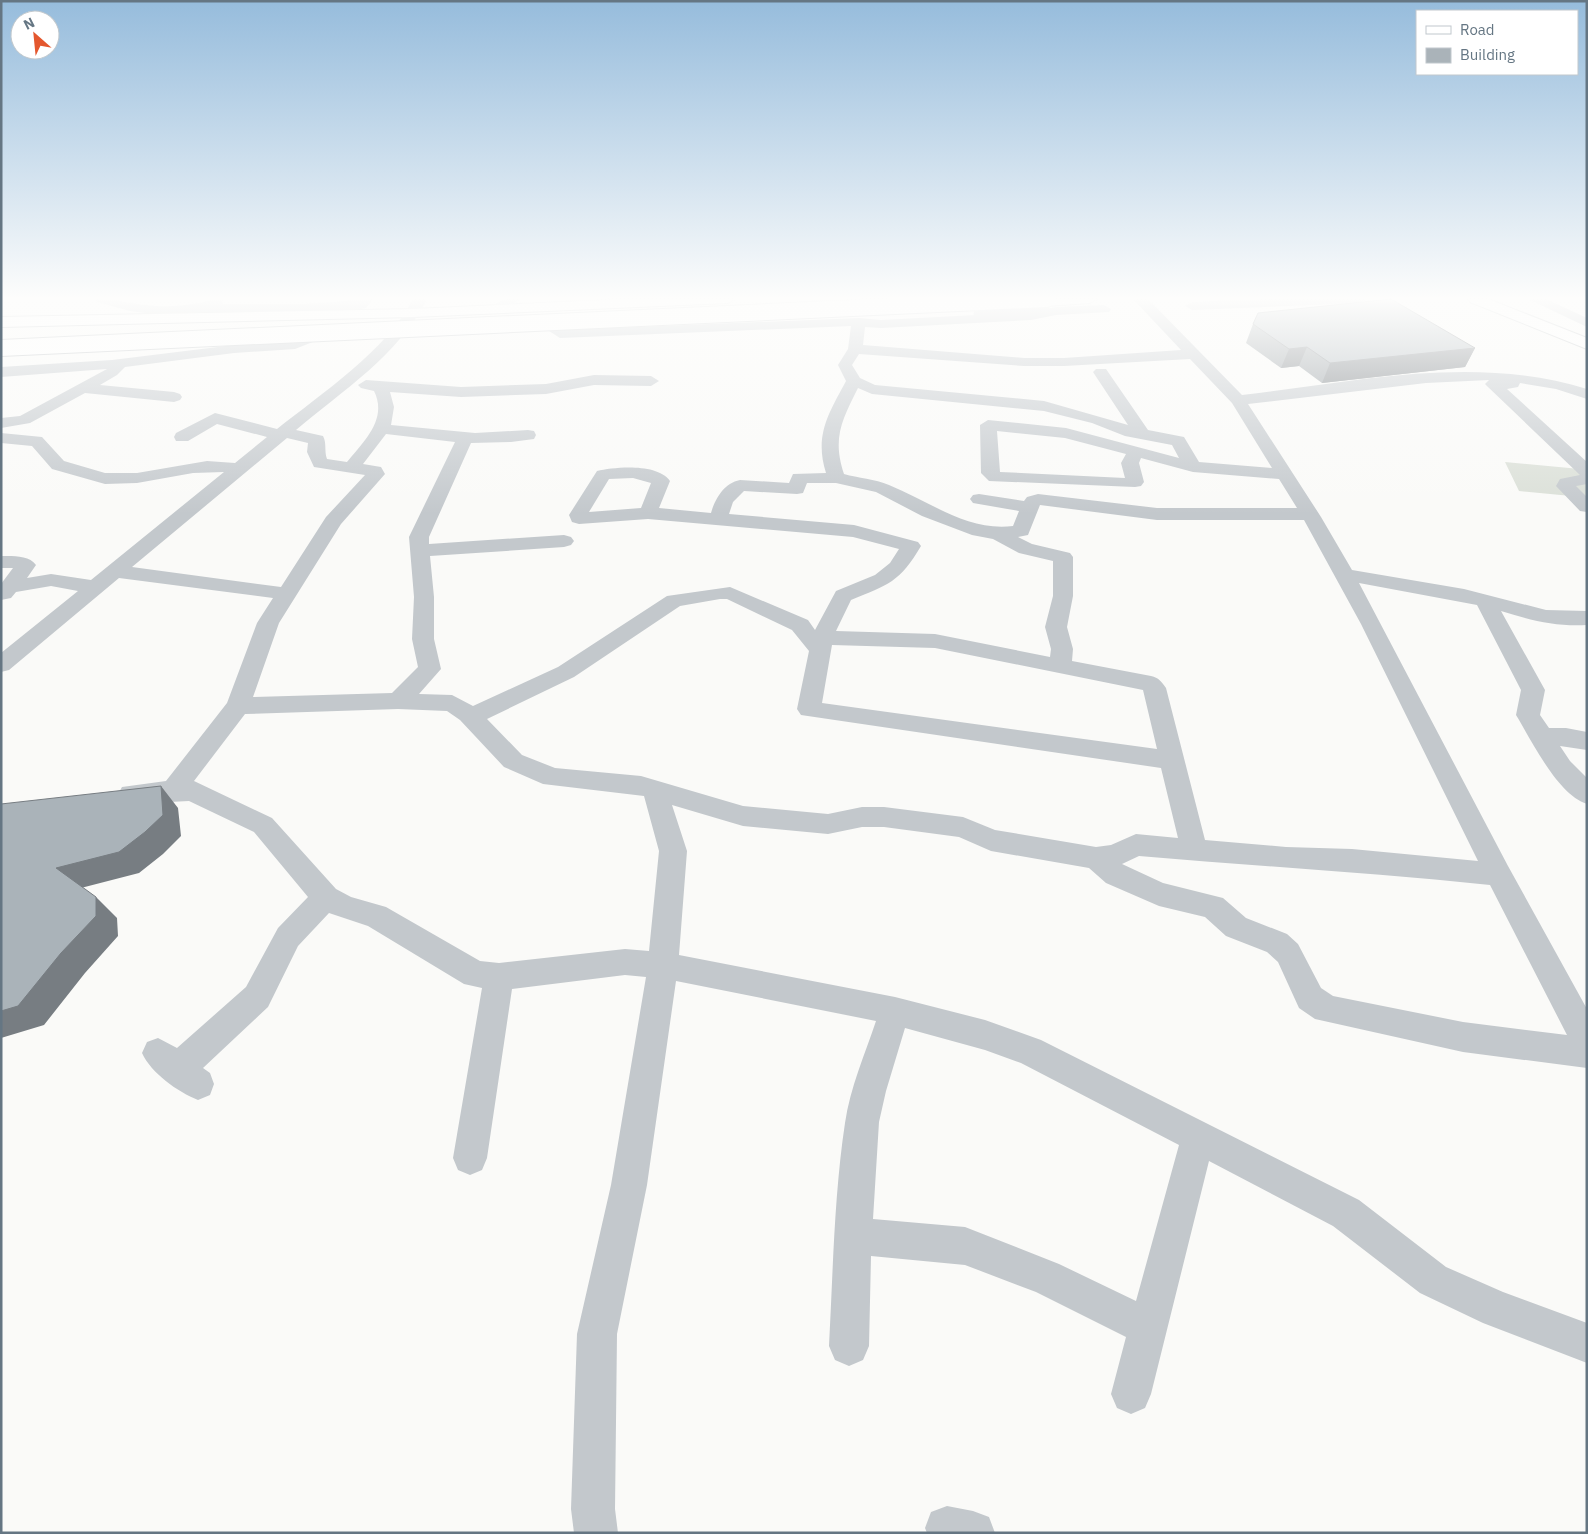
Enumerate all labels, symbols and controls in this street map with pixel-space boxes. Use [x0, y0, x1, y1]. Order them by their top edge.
north arrow [10, 10, 60, 60]
legend [1416, 10, 1578, 75]
text: N [20, 13, 38, 34]
text: Road [1460, 20, 1495, 39]
text: Building [1460, 45, 1515, 64]

